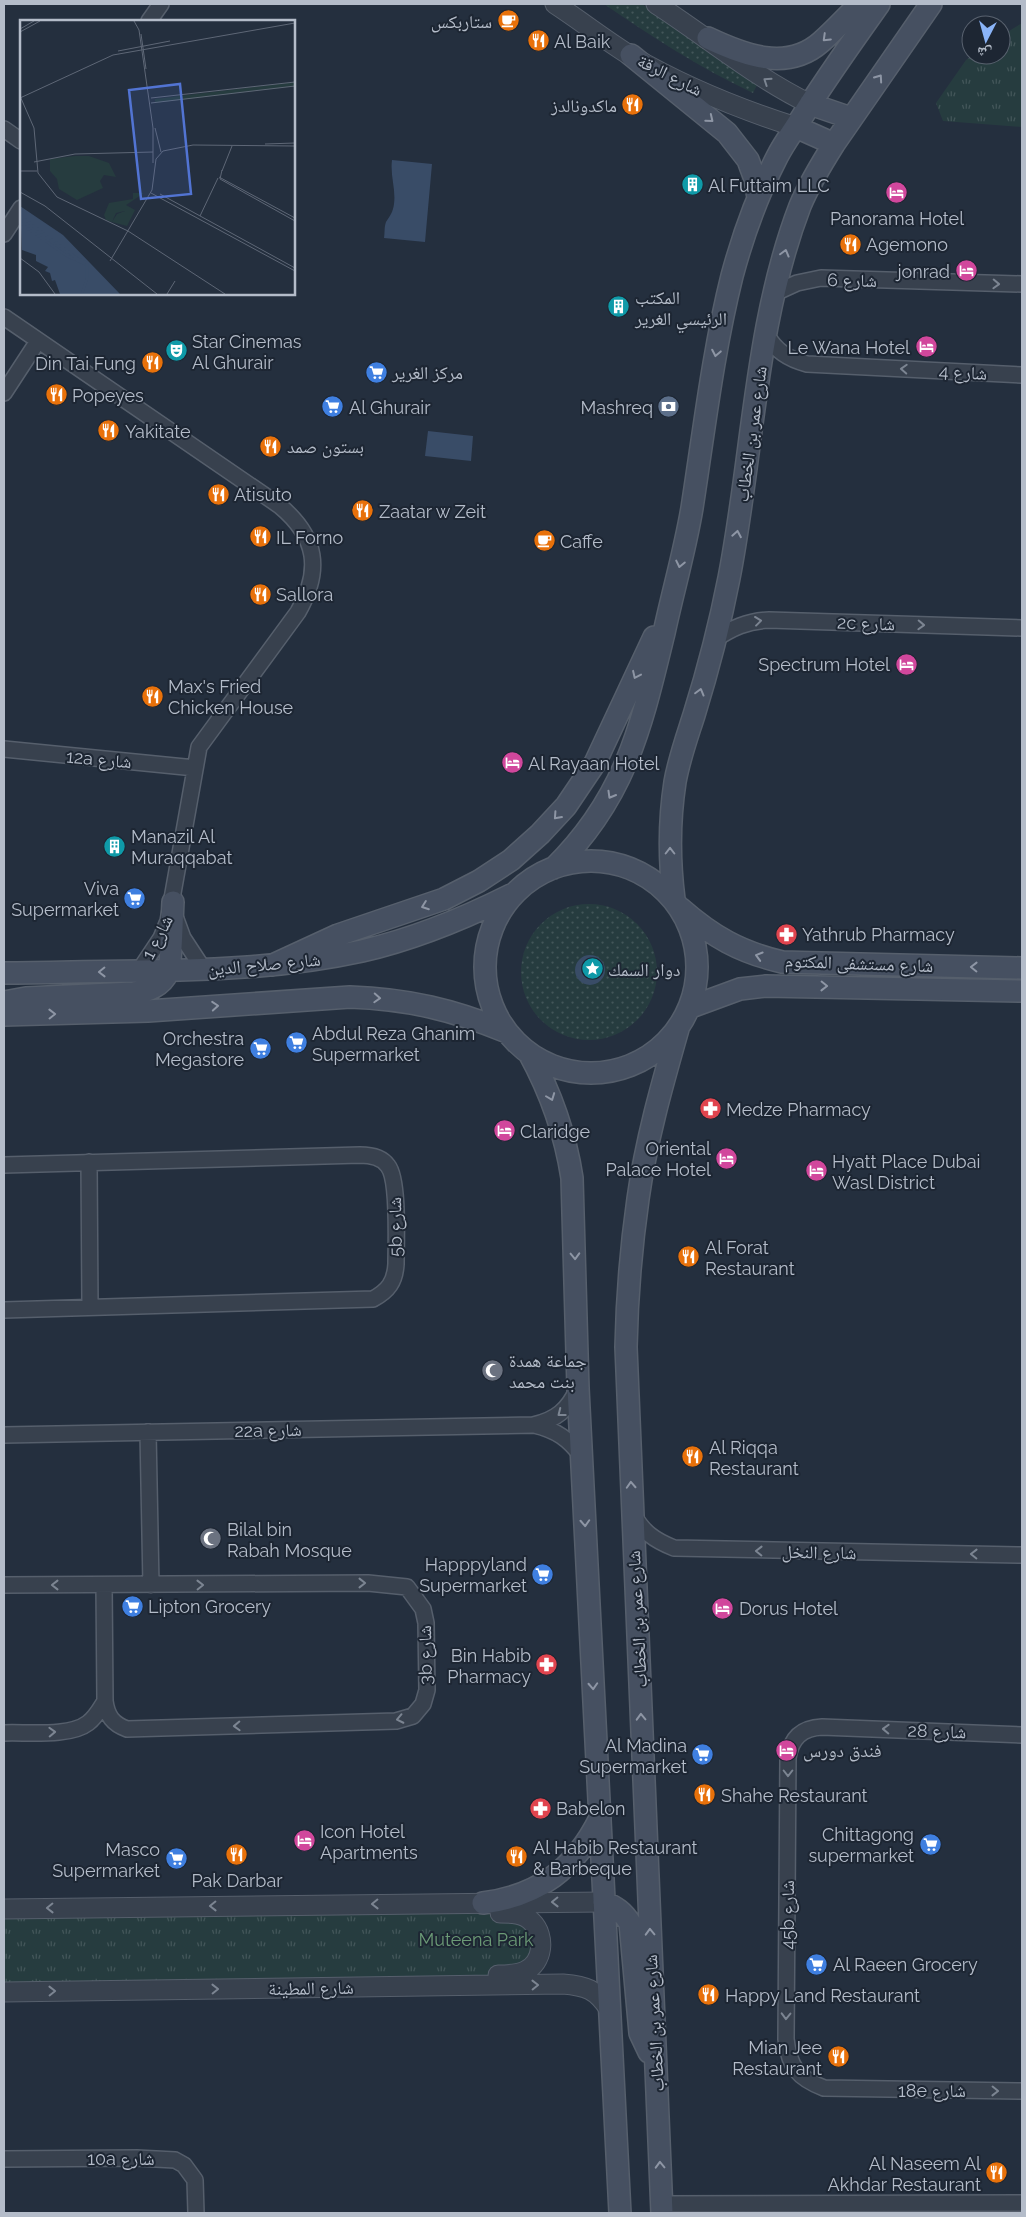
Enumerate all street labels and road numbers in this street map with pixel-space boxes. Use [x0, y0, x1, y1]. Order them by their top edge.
street label: شارع الرقة [634, 50, 706, 101]
street label: شارع 6 [827, 269, 877, 292]
street label: شارع 4 [938, 360, 988, 385]
street label: شارع عمر بن الخطاب [731, 365, 772, 503]
street label: 2c شارع [837, 611, 895, 636]
street label: 12a شارع [65, 746, 133, 773]
street label: شارع 1 [137, 912, 178, 963]
street label: شارع صلاح الدين [207, 949, 322, 981]
street label: شارع مستشفى المكتوم [784, 950, 934, 978]
street label: 5b شارع [384, 1197, 407, 1257]
street label: 22a شارع [234, 1419, 302, 1442]
street label: شارع النخل [781, 1541, 857, 1564]
street label: شارع عمر بن الخطاب [623, 1550, 652, 1688]
street label: 3b شارع [414, 1625, 437, 1685]
street label: شارع 28 [907, 1719, 967, 1744]
street label: 45b شارع [777, 1880, 799, 1950]
street label: شارع عمر بن الخطاب [640, 1954, 669, 2092]
street label: شارع المطينة [268, 1977, 354, 2000]
street label: 18e شارع [898, 2080, 966, 2102]
street label: 10a شارع [87, 2148, 155, 2170]

